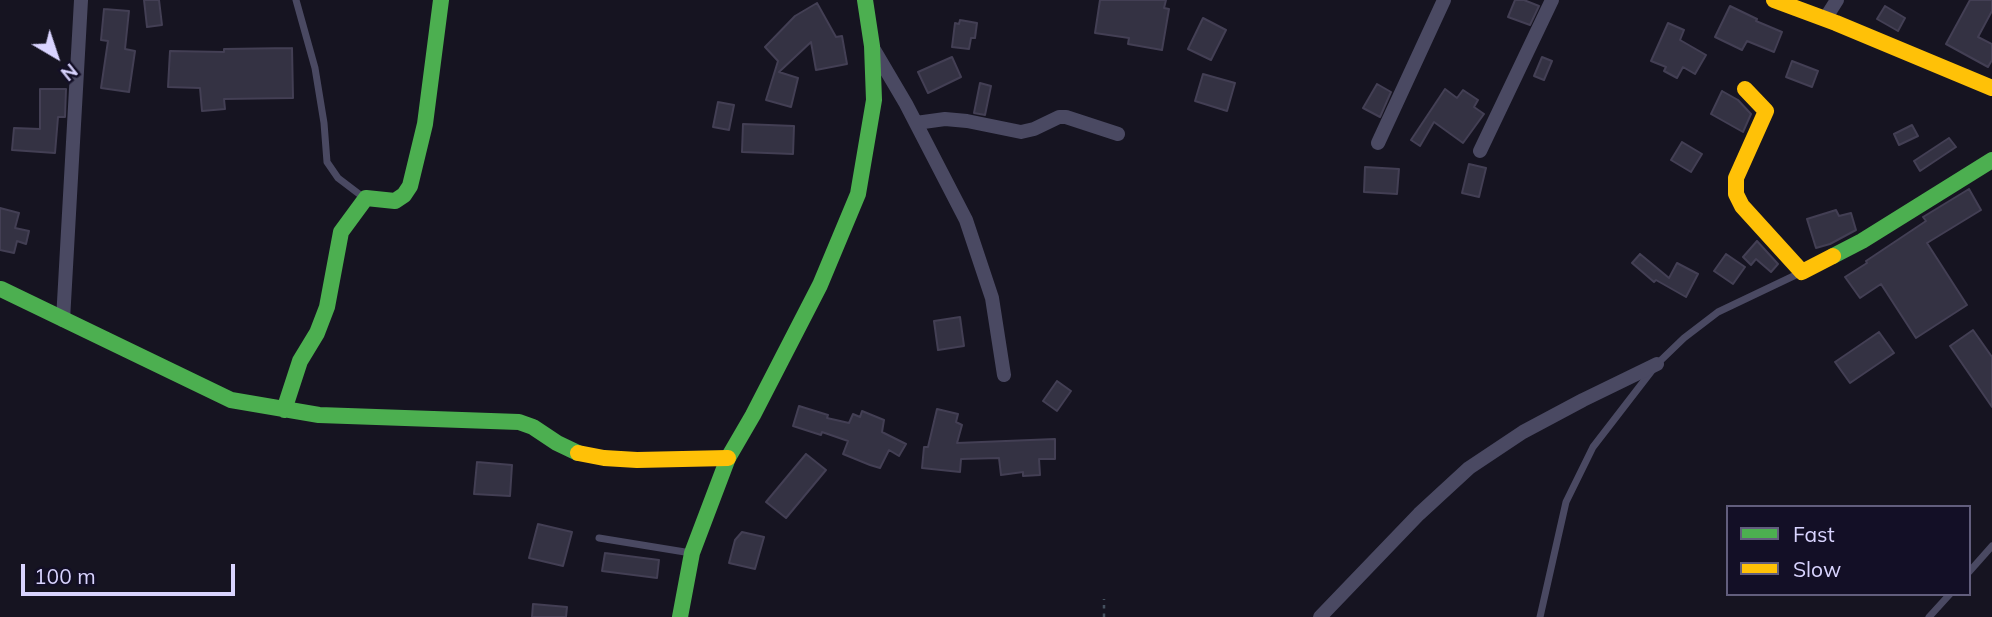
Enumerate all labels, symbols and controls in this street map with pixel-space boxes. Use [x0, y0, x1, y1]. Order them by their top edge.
north arrow [21, 21, 91, 91]
text: N [56, 58, 82, 86]
legend [1726, 505, 1971, 596]
text: Fast [1793, 521, 1835, 547]
scale bar [24, 550, 238, 594]
text: Slow [1793, 556, 1841, 582]
text: 100 m [34, 563, 96, 589]

